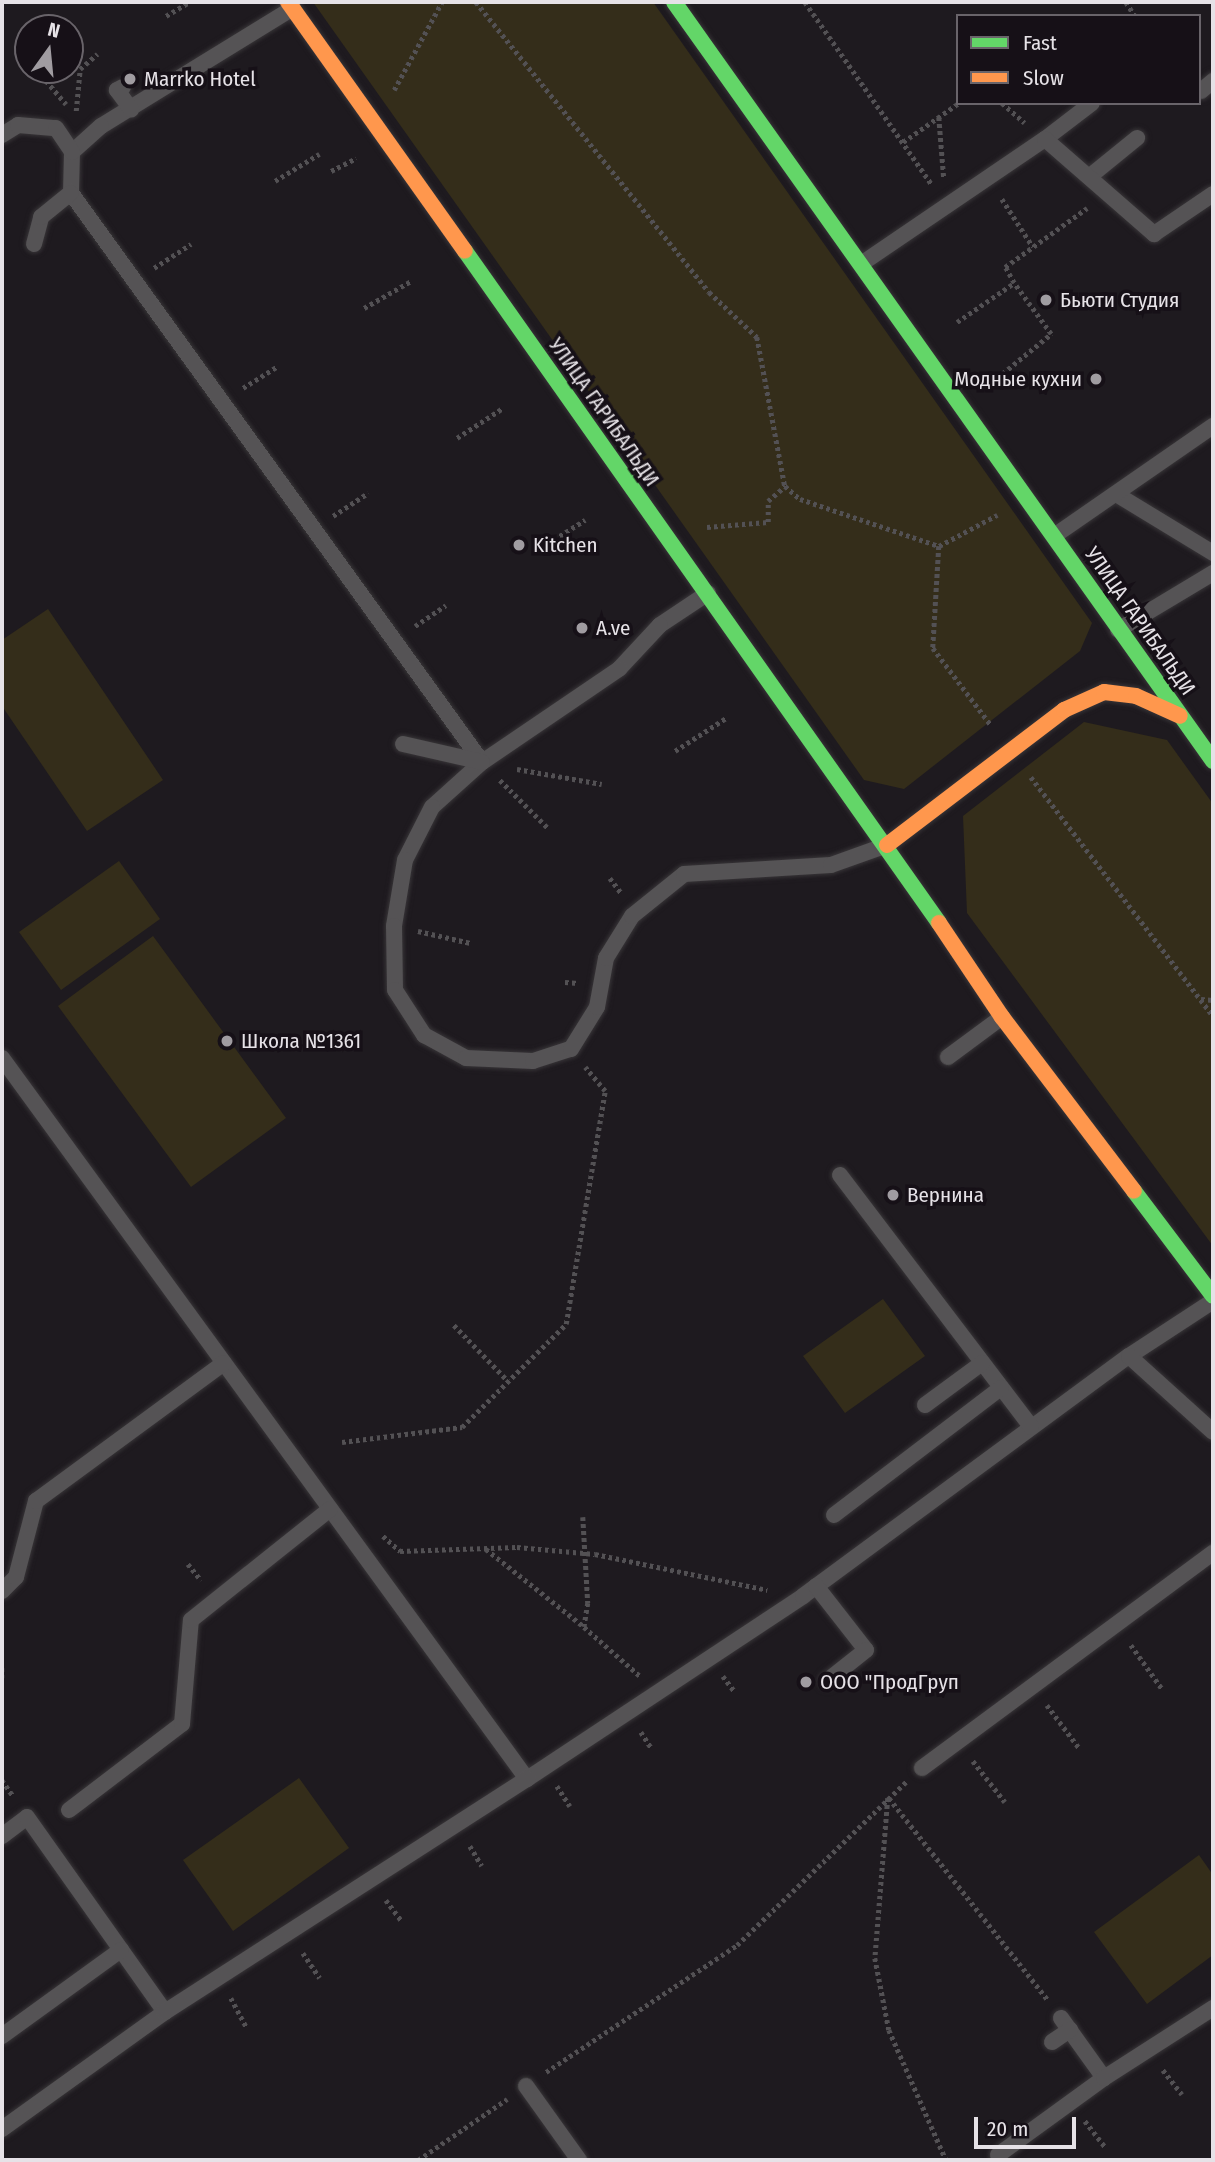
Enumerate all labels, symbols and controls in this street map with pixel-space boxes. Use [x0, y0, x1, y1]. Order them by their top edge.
north arrow [14, 14, 84, 84]
legend [956, 14, 1201, 105]
text: N [46, 18, 63, 43]
text: Fast [1023, 30, 1057, 56]
text: Slow [1023, 65, 1064, 91]
place label: Marrko Hotel [144, 66, 256, 92]
marker: Marrko Hotel [122, 71, 138, 87]
place label: Бьюти Студия [1060, 287, 1179, 313]
marker: Бьюти Студия [1038, 292, 1054, 308]
street label: УЛИЦА ГАРИБАЛЬДИ [543, 333, 665, 491]
place label: Модные кухни [954, 366, 1082, 392]
marker: Модные кухни [1088, 371, 1104, 387]
place label: Kitchen [533, 532, 597, 558]
marker: Kitchen [511, 537, 527, 553]
street label: УЛИЦА ГАРИБАЛЬДИ [1079, 542, 1201, 700]
place label: A.ve [596, 615, 630, 641]
marker: A.ve [574, 620, 590, 636]
place label: Школа №1361 [241, 1028, 361, 1054]
marker: Школа №1361 [219, 1033, 235, 1049]
place label: Вернина [907, 1182, 984, 1208]
marker: Вернина [885, 1187, 901, 1203]
place label: ООО "ПродГруп [820, 1669, 959, 1695]
marker: ООО "ПродГруп [798, 1674, 814, 1690]
scale bar [977, 2102, 1078, 2146]
text: 20 m [987, 2116, 1028, 2142]

